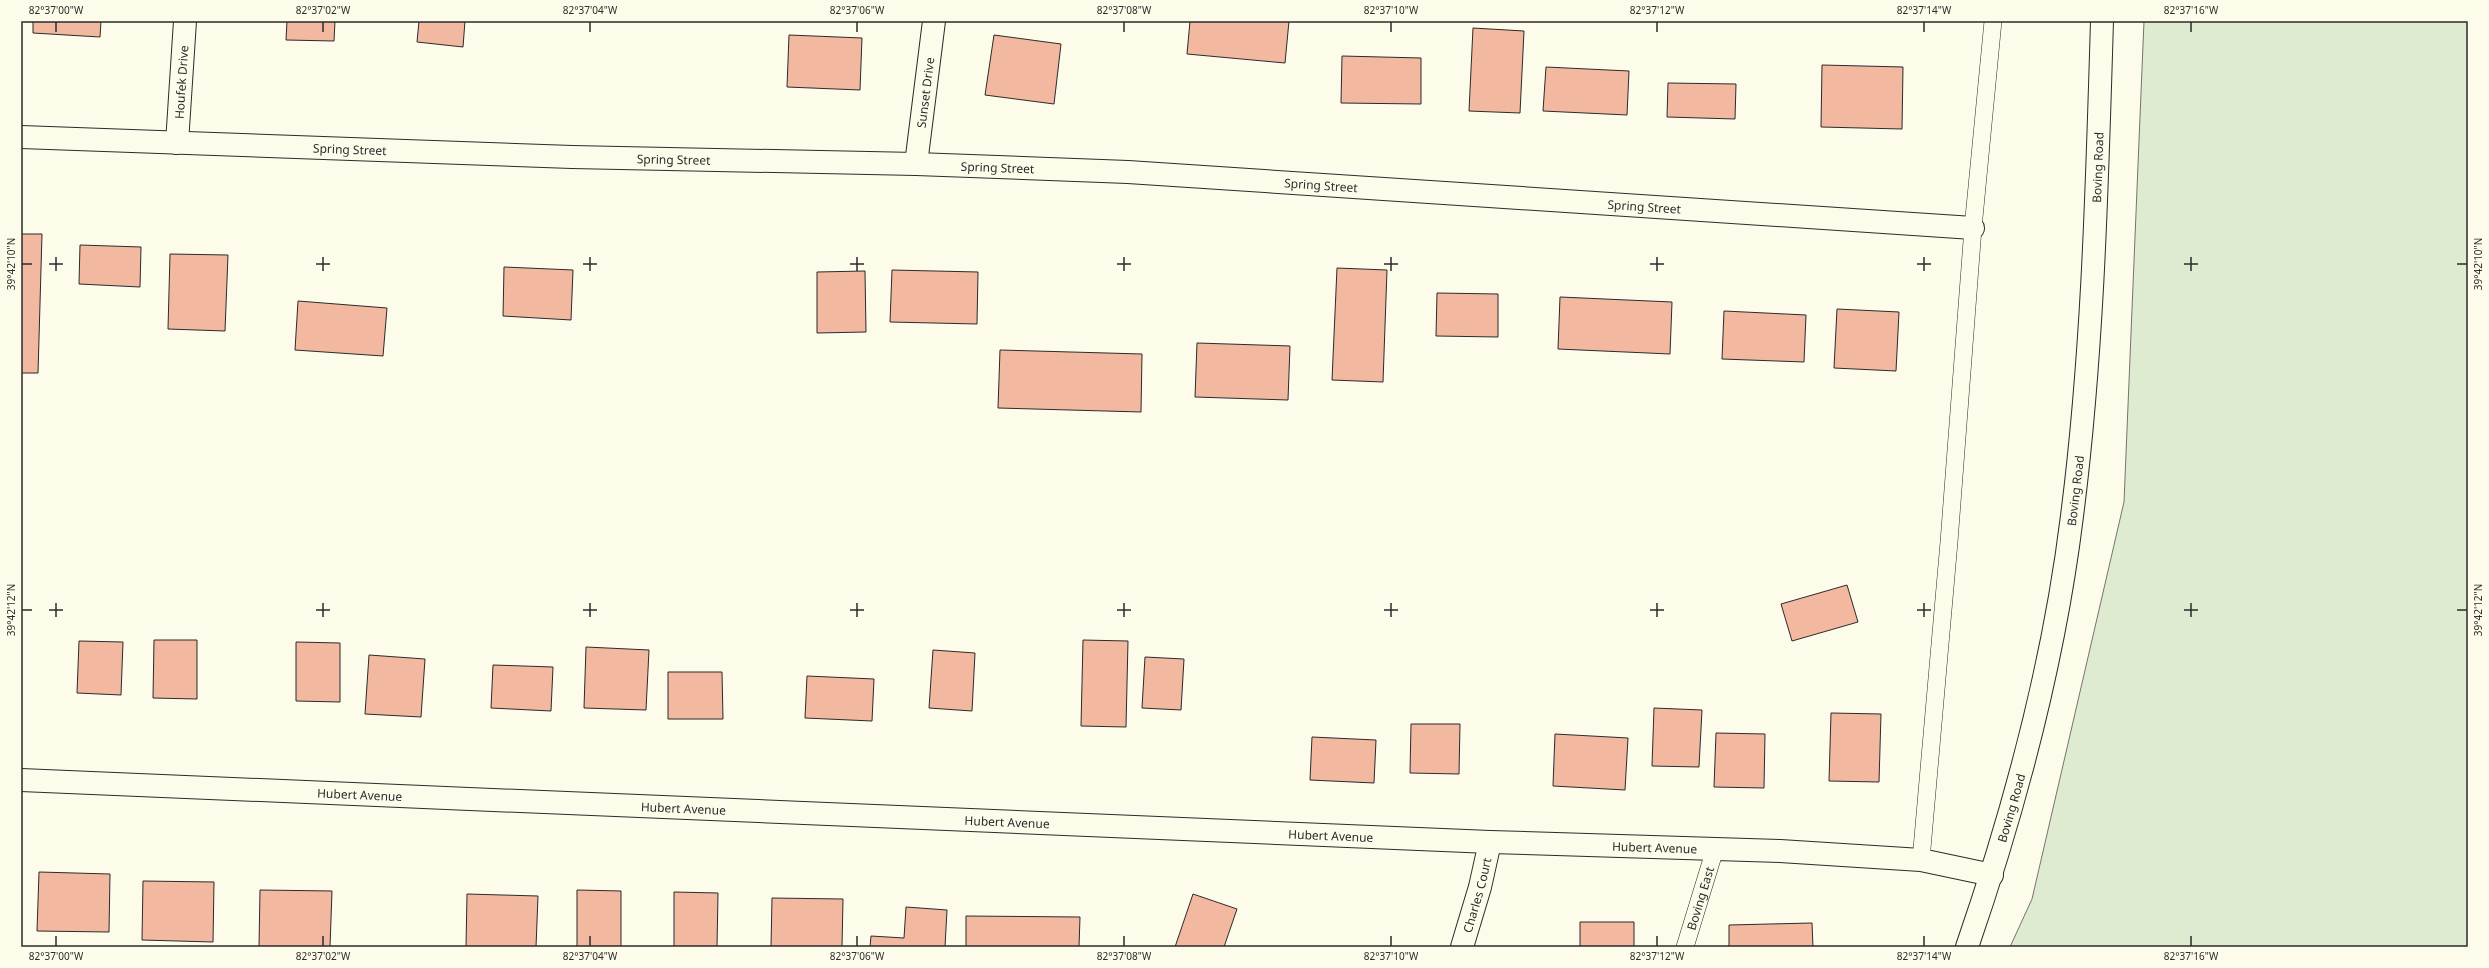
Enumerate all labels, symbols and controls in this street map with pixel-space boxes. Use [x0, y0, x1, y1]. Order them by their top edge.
text: 82°37'00"W [29, 3, 84, 17]
text: 82°37'02"W [296, 3, 351, 17]
text: 82°37'04"W [563, 3, 618, 17]
text: 82°37'06"W [830, 3, 885, 17]
text: 82°37'08"W [1097, 3, 1152, 17]
text: 82°37'10"W [1364, 3, 1419, 17]
text: 82°37'12"W [1630, 3, 1685, 17]
text: 82°37'14"W [1897, 3, 1952, 17]
text: 82°37'16"W [2164, 3, 2219, 17]
street label: Houfek Drive [170, 45, 192, 120]
street label: Sunset Drive [912, 56, 938, 129]
street label: Boving Road [2088, 132, 2107, 203]
street label: Spring Street [313, 139, 388, 159]
street label: Spring Street [637, 150, 711, 168]
street label: Spring Street [960, 157, 1035, 177]
street label: Spring Street [1284, 174, 1359, 196]
street label: Spring Street [1607, 195, 1682, 217]
text: 39°42'10"N [4, 238, 18, 290]
text: 39°42'10"N [2471, 238, 2485, 290]
street label: Boving Road [2062, 454, 2087, 527]
text: 39°42'12"N [4, 584, 18, 636]
text: 39°42'12"N [2471, 584, 2485, 636]
street label: Boving Road [1993, 771, 2029, 844]
street label: Hubert Avenue [317, 784, 403, 805]
street label: Hubert Avenue [641, 798, 727, 818]
street label: Hubert Avenue [964, 811, 1050, 832]
street label: Hubert Avenue [1288, 825, 1374, 846]
street label: Hubert Avenue [1612, 837, 1698, 857]
street label: Charles Court [1458, 855, 1495, 935]
street label: Boving East [1682, 864, 1718, 932]
text: 82°37'00"W [29, 949, 84, 963]
text: 82°37'02"W [296, 949, 351, 963]
text: 82°37'04"W [563, 949, 618, 963]
text: 82°37'06"W [830, 949, 885, 963]
text: 82°37'08"W [1097, 949, 1152, 963]
text: 82°37'10"W [1364, 949, 1419, 963]
text: 82°37'12"W [1630, 949, 1685, 963]
text: 82°37'14"W [1897, 949, 1952, 963]
text: 82°37'16"W [2164, 949, 2219, 963]

